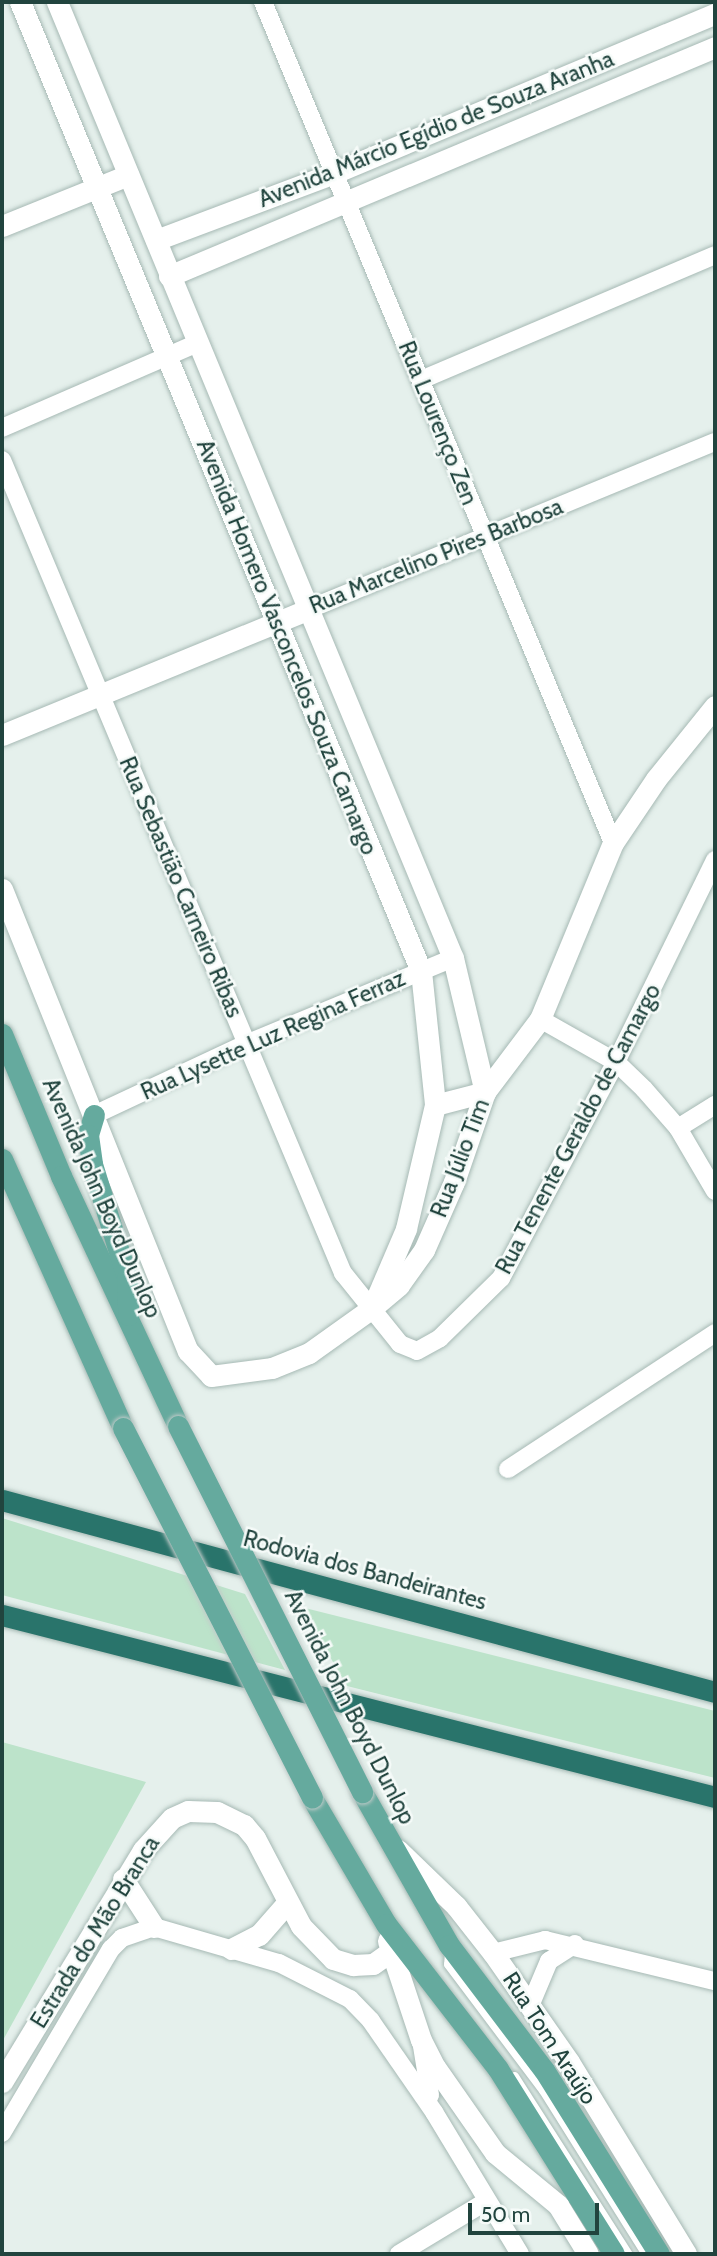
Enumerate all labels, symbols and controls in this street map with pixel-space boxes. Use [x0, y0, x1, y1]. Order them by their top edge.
street label: Avenida Márcio Egídio de Souza Aranha [254, 45, 618, 213]
street label: Rua Lourenço Zen [393, 337, 483, 509]
street label: Avenida Homero Vasconcelos Souza Camargo [191, 435, 383, 859]
street label: Rua Marcelino Pires Barbosa [305, 492, 567, 620]
street label: Rua Sebastião Carneiro Ribas [113, 752, 249, 1022]
street label: Rua Lysette Luz Regina Ferraz [137, 964, 409, 1106]
street label: Rua Tenente Geraldo de Camargo [490, 979, 666, 1279]
street label: Avenida John Boyd Dunlop [37, 1074, 167, 1322]
street label: Rua Júlio Tim [425, 1095, 495, 1221]
street label: Rodovia dos Bandeirantes [240, 1524, 490, 1616]
street label: Avenida John Boyd Dunlop [279, 1585, 421, 1829]
street label: Estrada do Mão Branca [25, 1831, 165, 2033]
street label: Rua Tom Araújo [497, 1967, 603, 2109]
scale bar [472, 2190, 603, 2234]
text: 50 m [481, 2202, 530, 2227]

